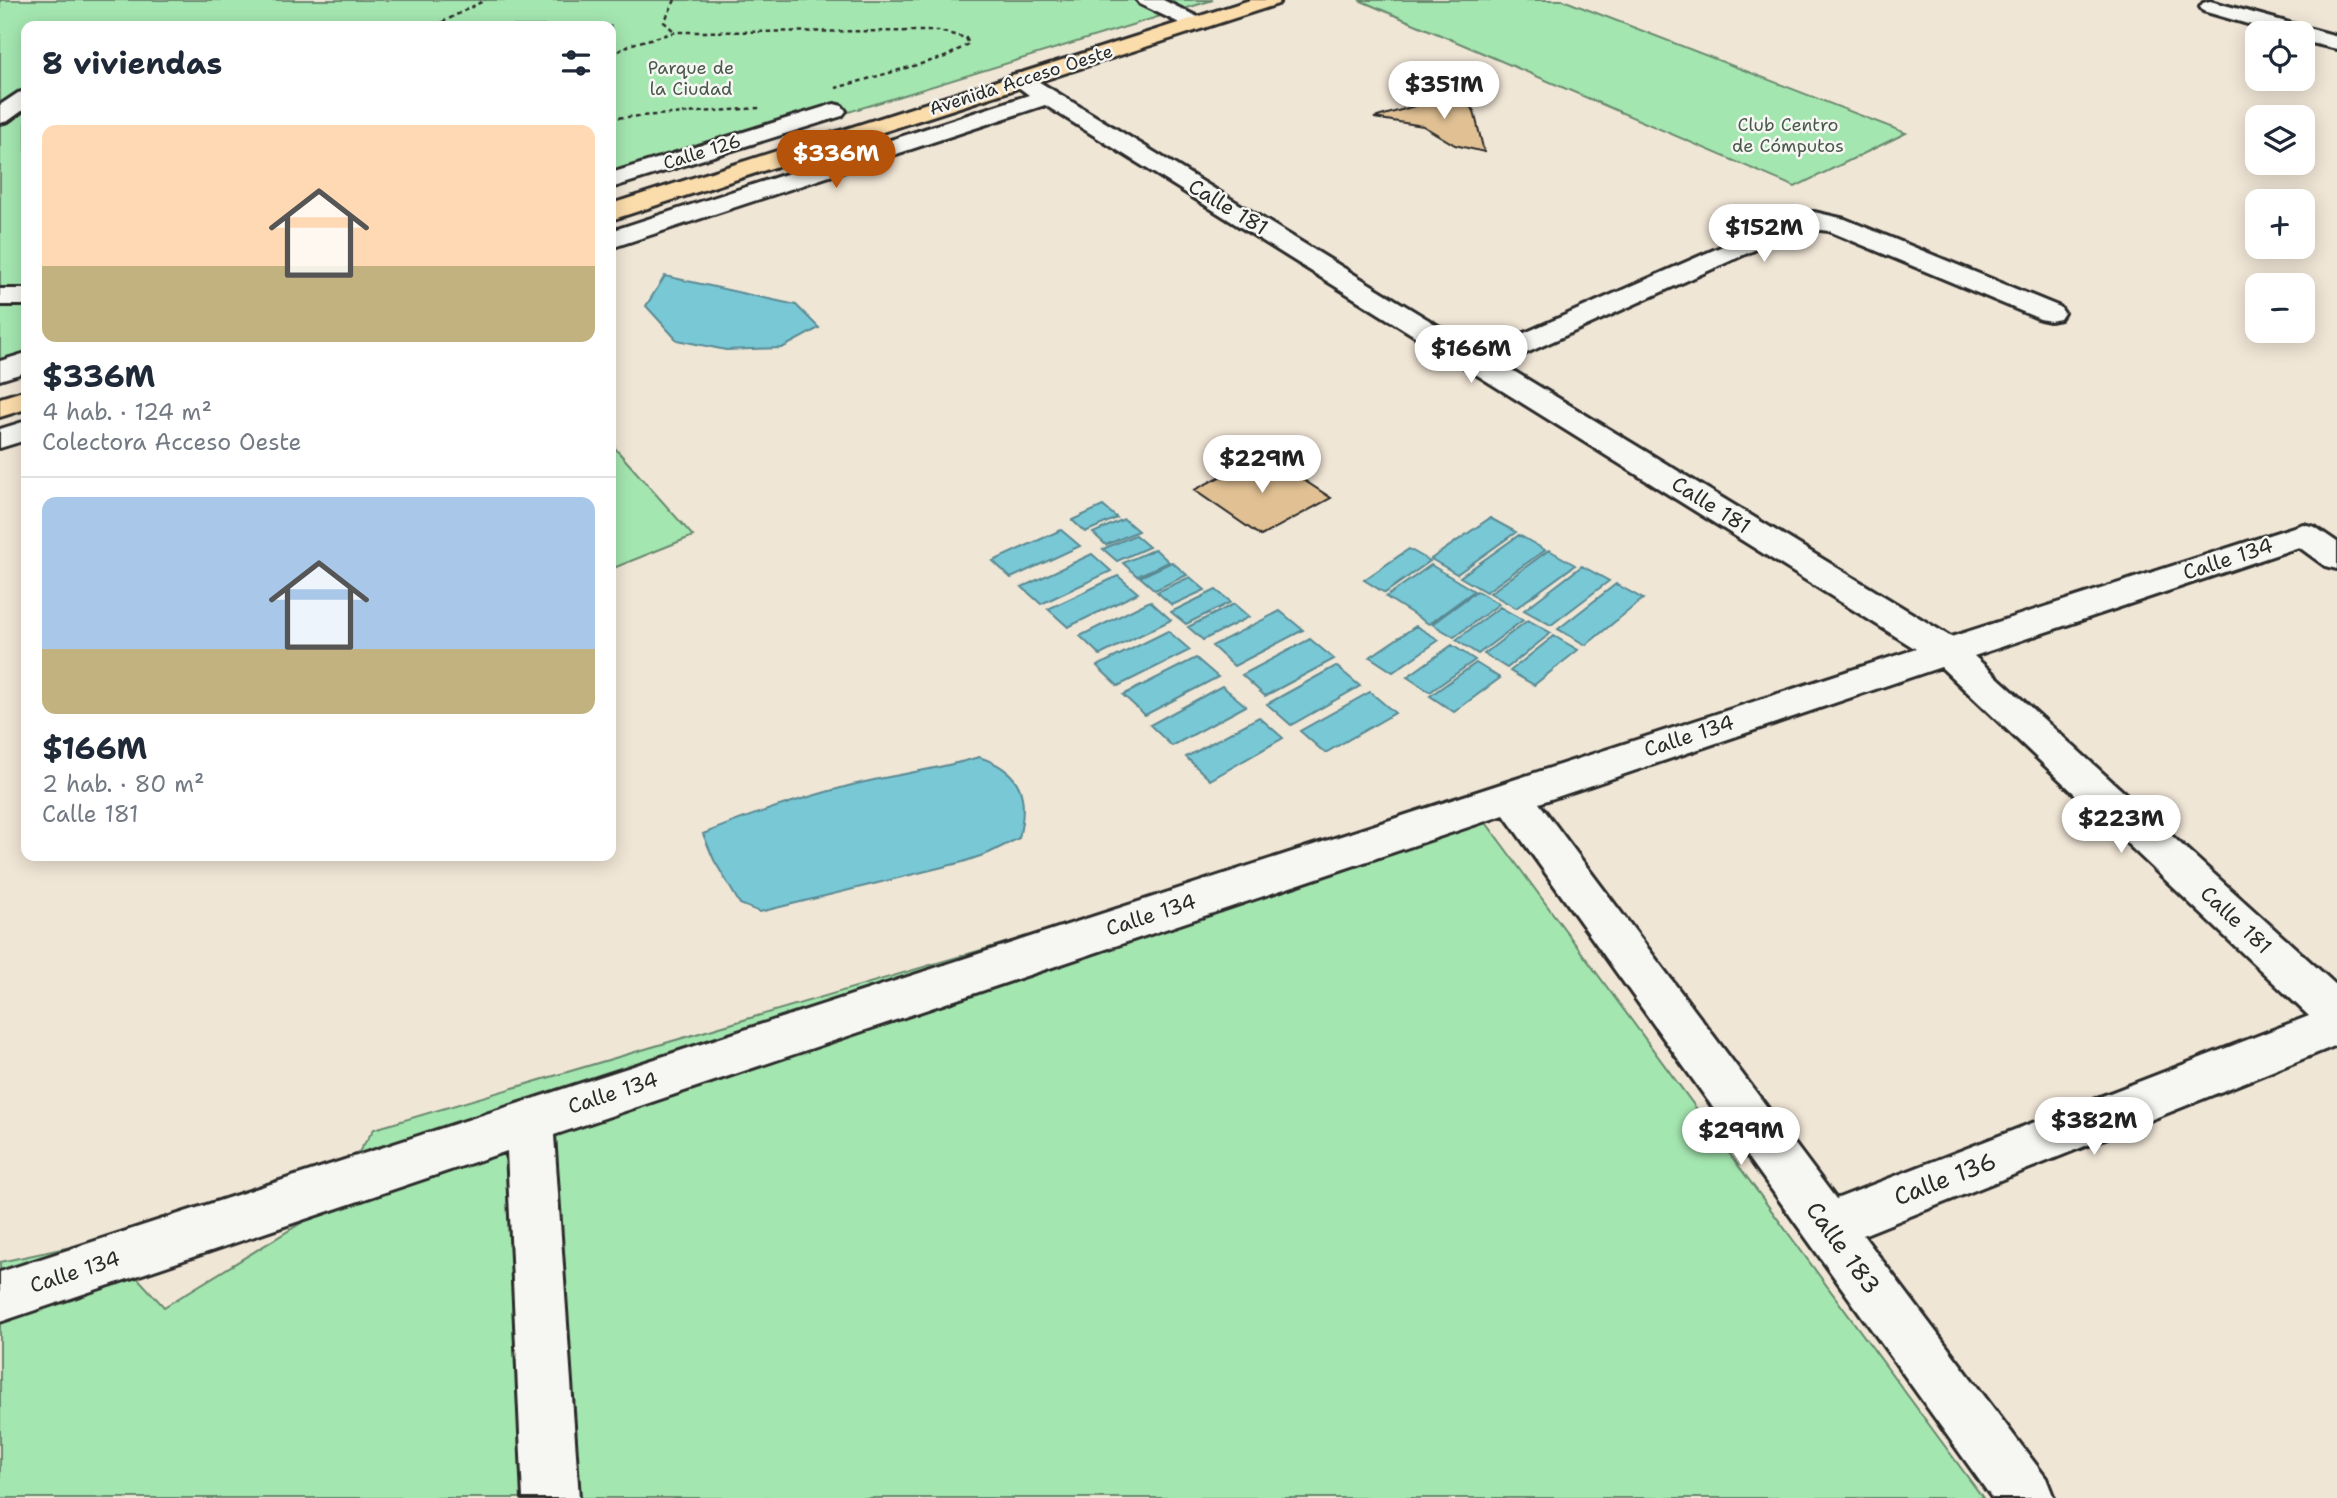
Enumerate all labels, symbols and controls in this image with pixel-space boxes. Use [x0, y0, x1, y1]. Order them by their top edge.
map controls [2245, 21, 2315, 343]
button: locate [2245, 21, 2315, 91]
street label: Avenida Acceso Oeste [926, 39, 1116, 121]
text: 8 viviendas [42, 43, 222, 84]
icon: filters [557, 44, 595, 82]
park label: Parque de la Ciudad [648, 56, 734, 101]
pin: $351M [1395, 61, 1493, 121]
text: $351M [1404, 69, 1484, 99]
button: layers [2245, 105, 2315, 175]
park label: Club Centro de Cómputos [1732, 113, 1844, 158]
street label: Calle 126 [660, 129, 744, 175]
pin: $336M [787, 130, 885, 190]
text: $336M [793, 138, 879, 168]
icon: home [256, 170, 382, 296]
street label: Calle 181 [1183, 172, 1273, 242]
button: + [2245, 189, 2315, 259]
pin: $152M [1715, 204, 1813, 264]
text: $152M [1725, 212, 1803, 242]
button: − [2245, 273, 2315, 343]
pin: $166M [1422, 326, 1520, 385]
text: $166M [1431, 333, 1511, 363]
text: $336M [42, 356, 155, 397]
text: 4 hab. · 124 m² [42, 397, 212, 427]
text: Colectora Acceso Oeste [42, 427, 302, 457]
pin: $229M [1213, 435, 1311, 495]
text: $229M [1219, 443, 1305, 473]
street label: Calle 181 [1666, 470, 1756, 540]
street label: Calle 134 [2179, 531, 2277, 587]
icon: home [256, 542, 382, 668]
street label: Calle 134 [1640, 708, 1738, 764]
text: $166M [42, 728, 147, 769]
text: 2 hab. · 80 m² [42, 769, 205, 799]
pin: $223M [2072, 796, 2170, 855]
text: Calle 181 [42, 799, 139, 829]
text: $223M [2078, 803, 2164, 833]
street label: Calle 181 [2194, 880, 2278, 960]
street label: Calle 134 [1102, 887, 1200, 943]
street label: Calle 134 [564, 1065, 662, 1121]
pin: $382M [2045, 1098, 2143, 1157]
text: $382M [2051, 1105, 2137, 1135]
pin: $299M [1692, 1108, 1790, 1167]
text: $299M [1698, 1115, 1784, 1145]
street label: Calle 136 [1889, 1145, 2001, 1213]
street label: Calle 183 [1799, 1195, 1887, 1301]
street label: Calle 134 [26, 1244, 124, 1300]

